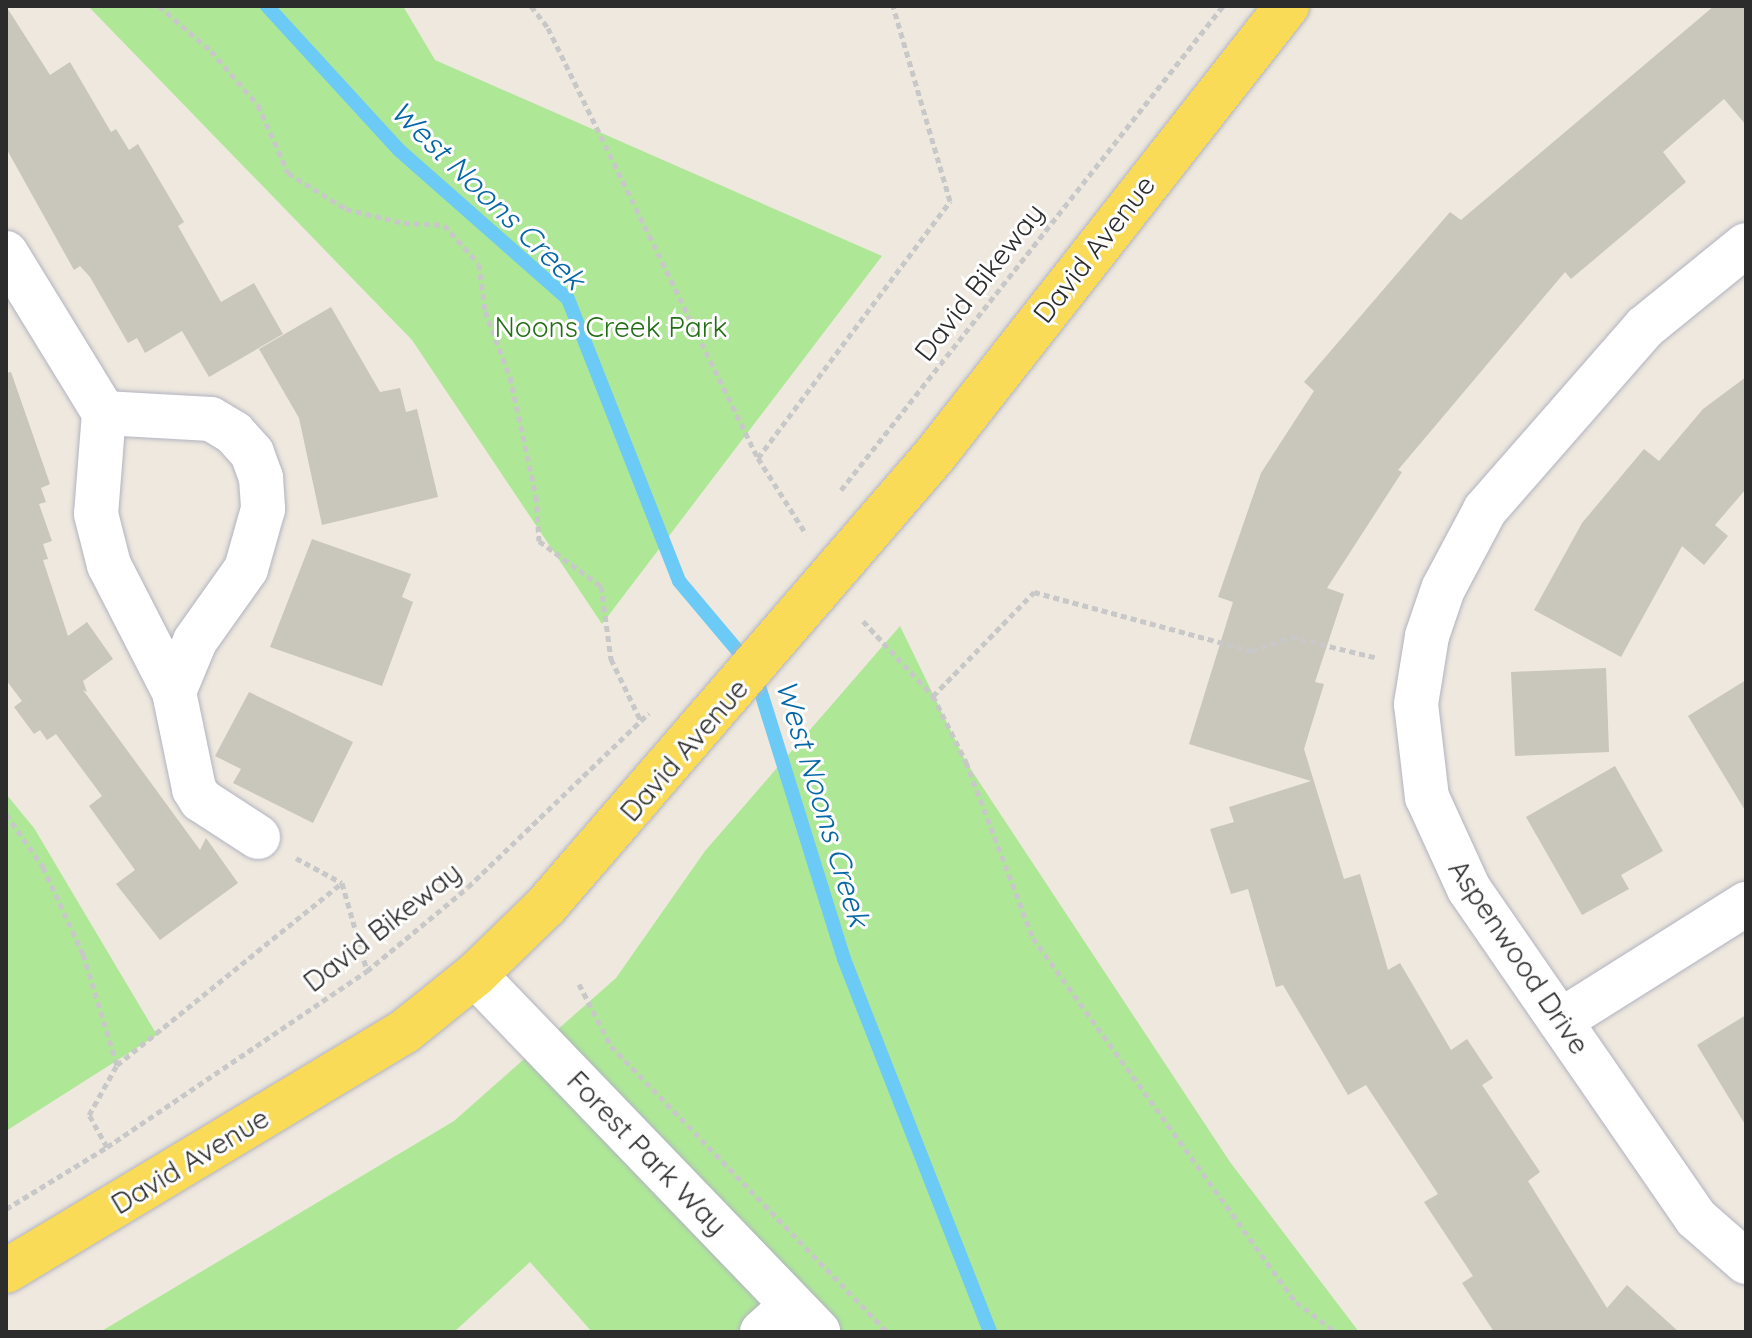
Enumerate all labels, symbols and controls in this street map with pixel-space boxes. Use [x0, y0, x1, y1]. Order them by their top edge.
water label: West Noons Creek [383, 93, 593, 297]
street label: David Avenue [1026, 169, 1162, 329]
street label: David Bikeway [907, 197, 1051, 367]
park label: Noons Creek Park [494, 310, 728, 344]
street label: David Avenue [613, 672, 755, 828]
water label: West Noons Creek [768, 675, 878, 931]
street label: Aspenwood Drive [1442, 853, 1596, 1061]
street label: David Bikeway [297, 855, 467, 999]
street label: Forest Park Way [560, 1064, 734, 1242]
street label: David Avenue [105, 1101, 275, 1221]

